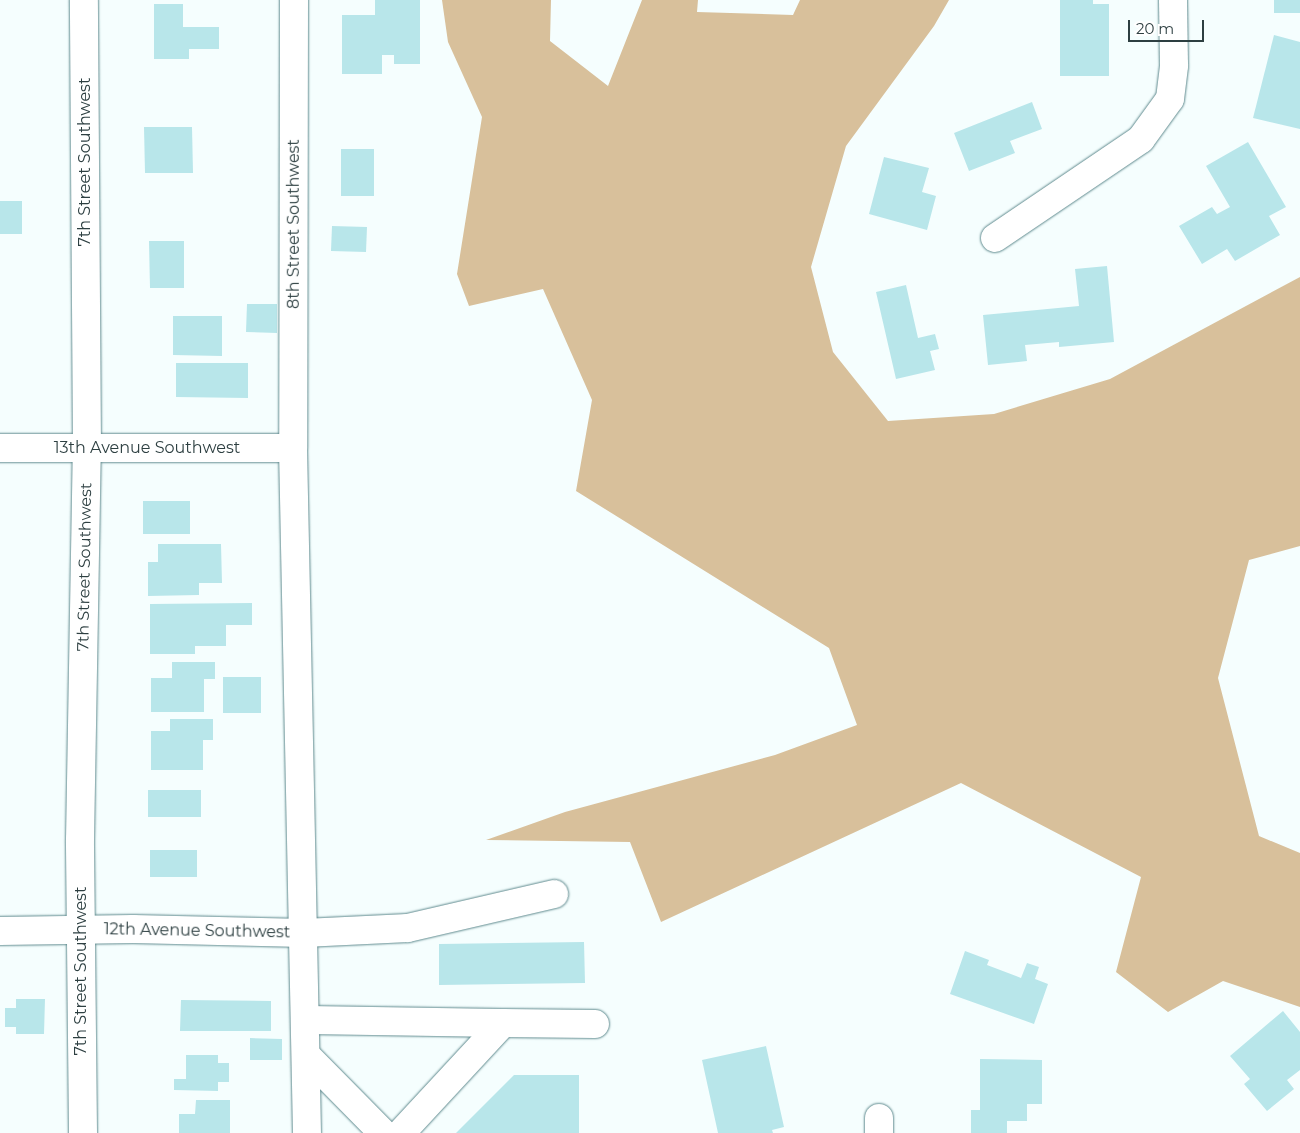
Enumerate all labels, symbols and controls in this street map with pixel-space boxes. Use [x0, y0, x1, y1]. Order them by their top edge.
scale bar [1130, 10, 1206, 42]
text: 20 m [1136, 19, 1174, 38]
street label: 7th Street Southwest [75, 78, 95, 246]
street label: 8th Street Southwest [284, 139, 304, 309]
street label: 13th Avenue Southwest [54, 438, 240, 458]
street label: 7th Street Southwest [74, 482, 96, 652]
street label: 7th Street Southwest [71, 887, 91, 1055]
street label: 12th Avenue Southwest [104, 920, 290, 942]

